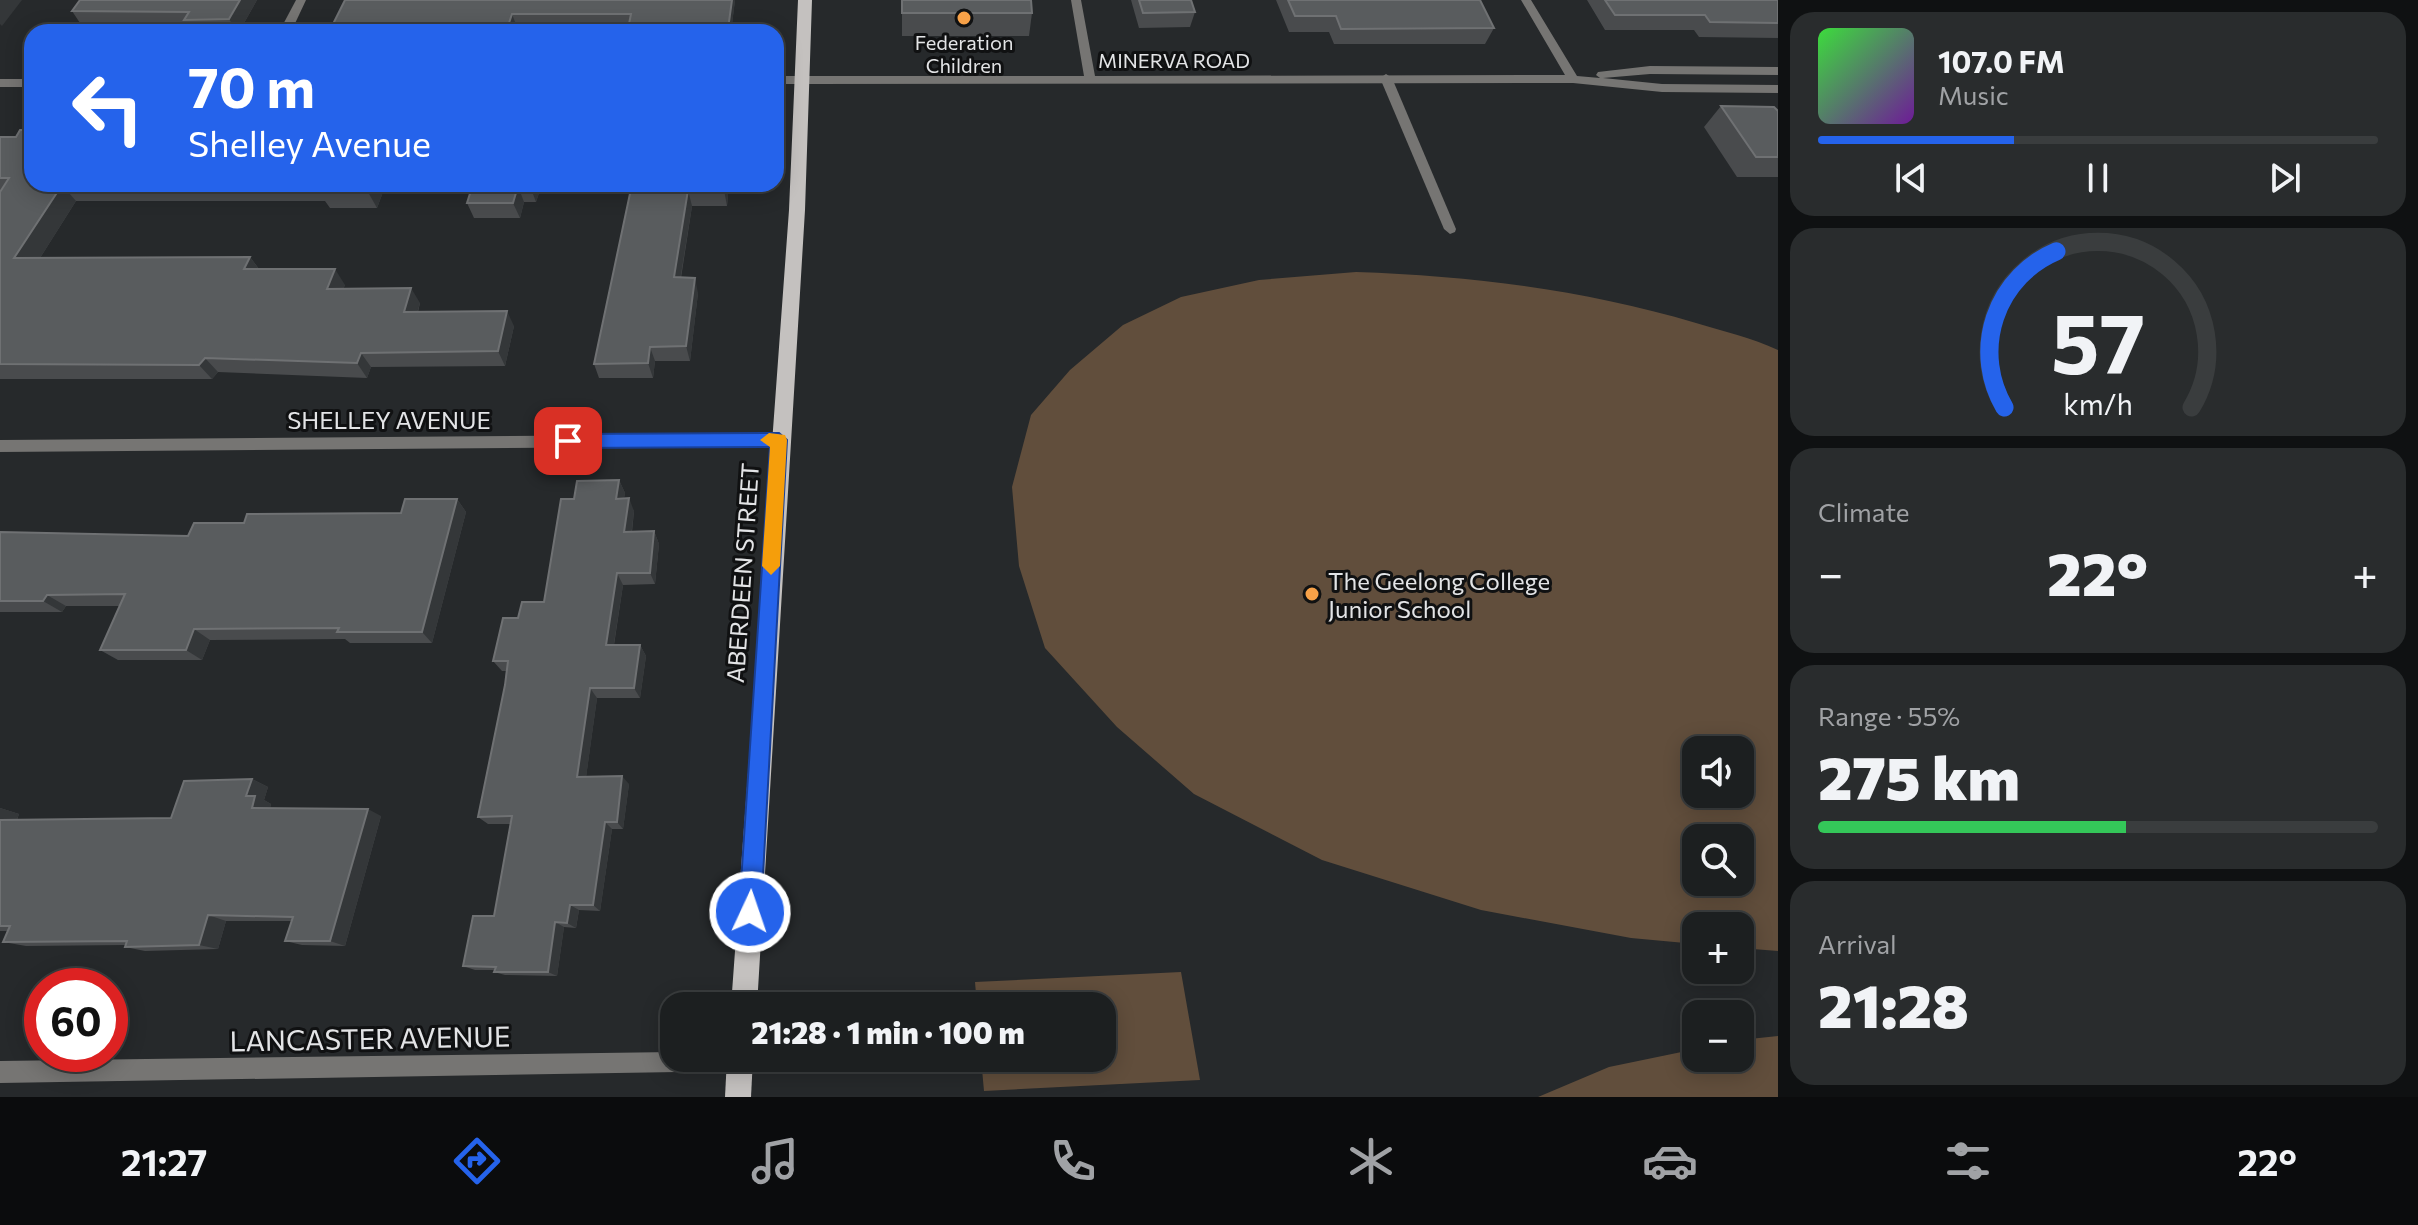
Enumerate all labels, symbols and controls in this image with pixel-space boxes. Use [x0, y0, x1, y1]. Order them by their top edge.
marker: Federation Children [955, 9, 973, 27]
place label: Federation Children [915, 30, 1013, 77]
text: 107.0 FM [1938, 42, 2065, 79]
street label: MINERVA ROAD [1098, 48, 1250, 72]
text: 70 m [188, 51, 315, 120]
icon: left [56, 56, 160, 160]
text: Music [1938, 79, 2009, 110]
text: Shelley Avenue [188, 120, 431, 164]
icon: previous [1889, 156, 1933, 200]
icon: pause [2076, 156, 2120, 200]
icon: next [2263, 156, 2307, 200]
text: 57 [2051, 289, 2145, 391]
text: km/h [2063, 386, 2133, 421]
street label: SHELLEY AVENUE [287, 405, 491, 434]
pin [534, 407, 602, 475]
icon: arrive [546, 419, 590, 463]
street label: ABERDEEN STREET [720, 462, 764, 684]
text: Climate [1818, 496, 1910, 527]
text: 22° [2047, 535, 2148, 608]
text: − [1818, 545, 1843, 599]
text: + [2352, 545, 2378, 599]
place label: The Geelong College Junior School [1328, 566, 1550, 623]
marker: The Geelong College Junior School [1303, 585, 1321, 603]
text: Range · 55% [1818, 700, 1960, 731]
map controls [1682, 736, 1754, 1072]
button: sound [1682, 736, 1754, 808]
text: 275 km [1818, 739, 2020, 812]
button: search [1682, 824, 1754, 896]
position arrow [708, 870, 792, 954]
button: + [1682, 912, 1754, 984]
text: Arrival [1818, 928, 1897, 959]
text: 21:28 [1818, 967, 1969, 1040]
speed limit sign: 60 [24, 968, 128, 1072]
button: − [1682, 1000, 1754, 1072]
text: 21:28 · 1 min · 100 m [751, 1013, 1025, 1050]
street label: LANCASTER AVENUE [229, 1019, 511, 1057]
icon: directions [449, 1133, 505, 1189]
icon: music [747, 1133, 803, 1189]
icon: phone [1045, 1133, 1101, 1189]
icon: climate [1343, 1133, 1399, 1189]
icon: car [1642, 1133, 1698, 1189]
icon: filters [1940, 1133, 1996, 1189]
text: 21:27 [121, 1139, 207, 1183]
text: 22° [2238, 1139, 2297, 1183]

